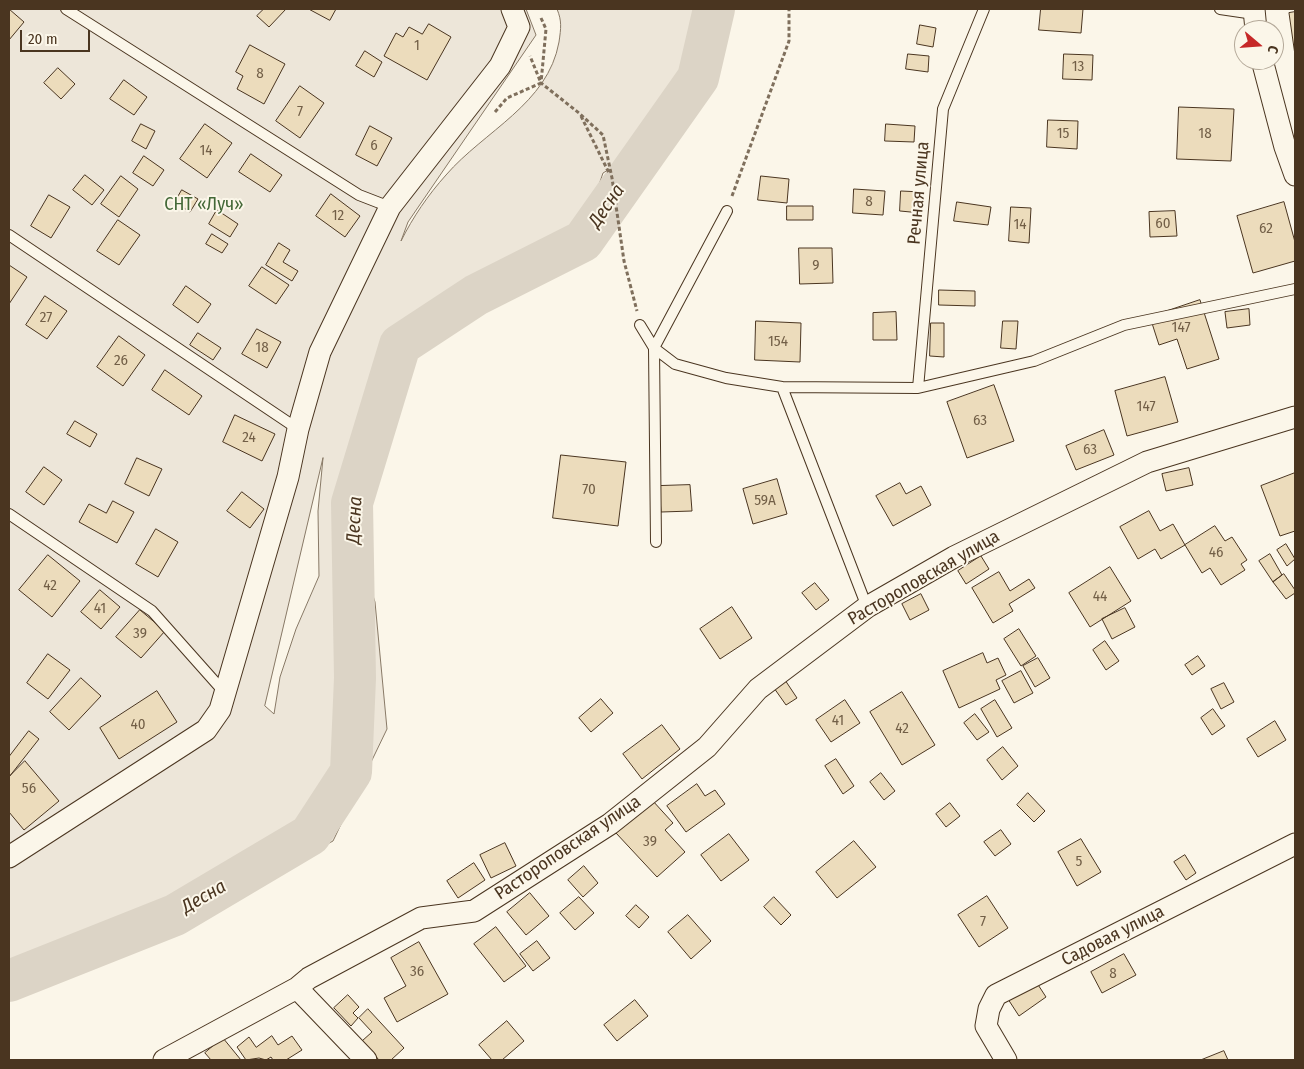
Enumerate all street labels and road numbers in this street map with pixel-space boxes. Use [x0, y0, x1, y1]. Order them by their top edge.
street label: Речная улица [904, 141, 934, 245]
street label: Растороповская улица [844, 526, 1004, 630]
street label: Растороповская улица [491, 791, 645, 905]
street label: Садовая улица [1058, 901, 1168, 971]

